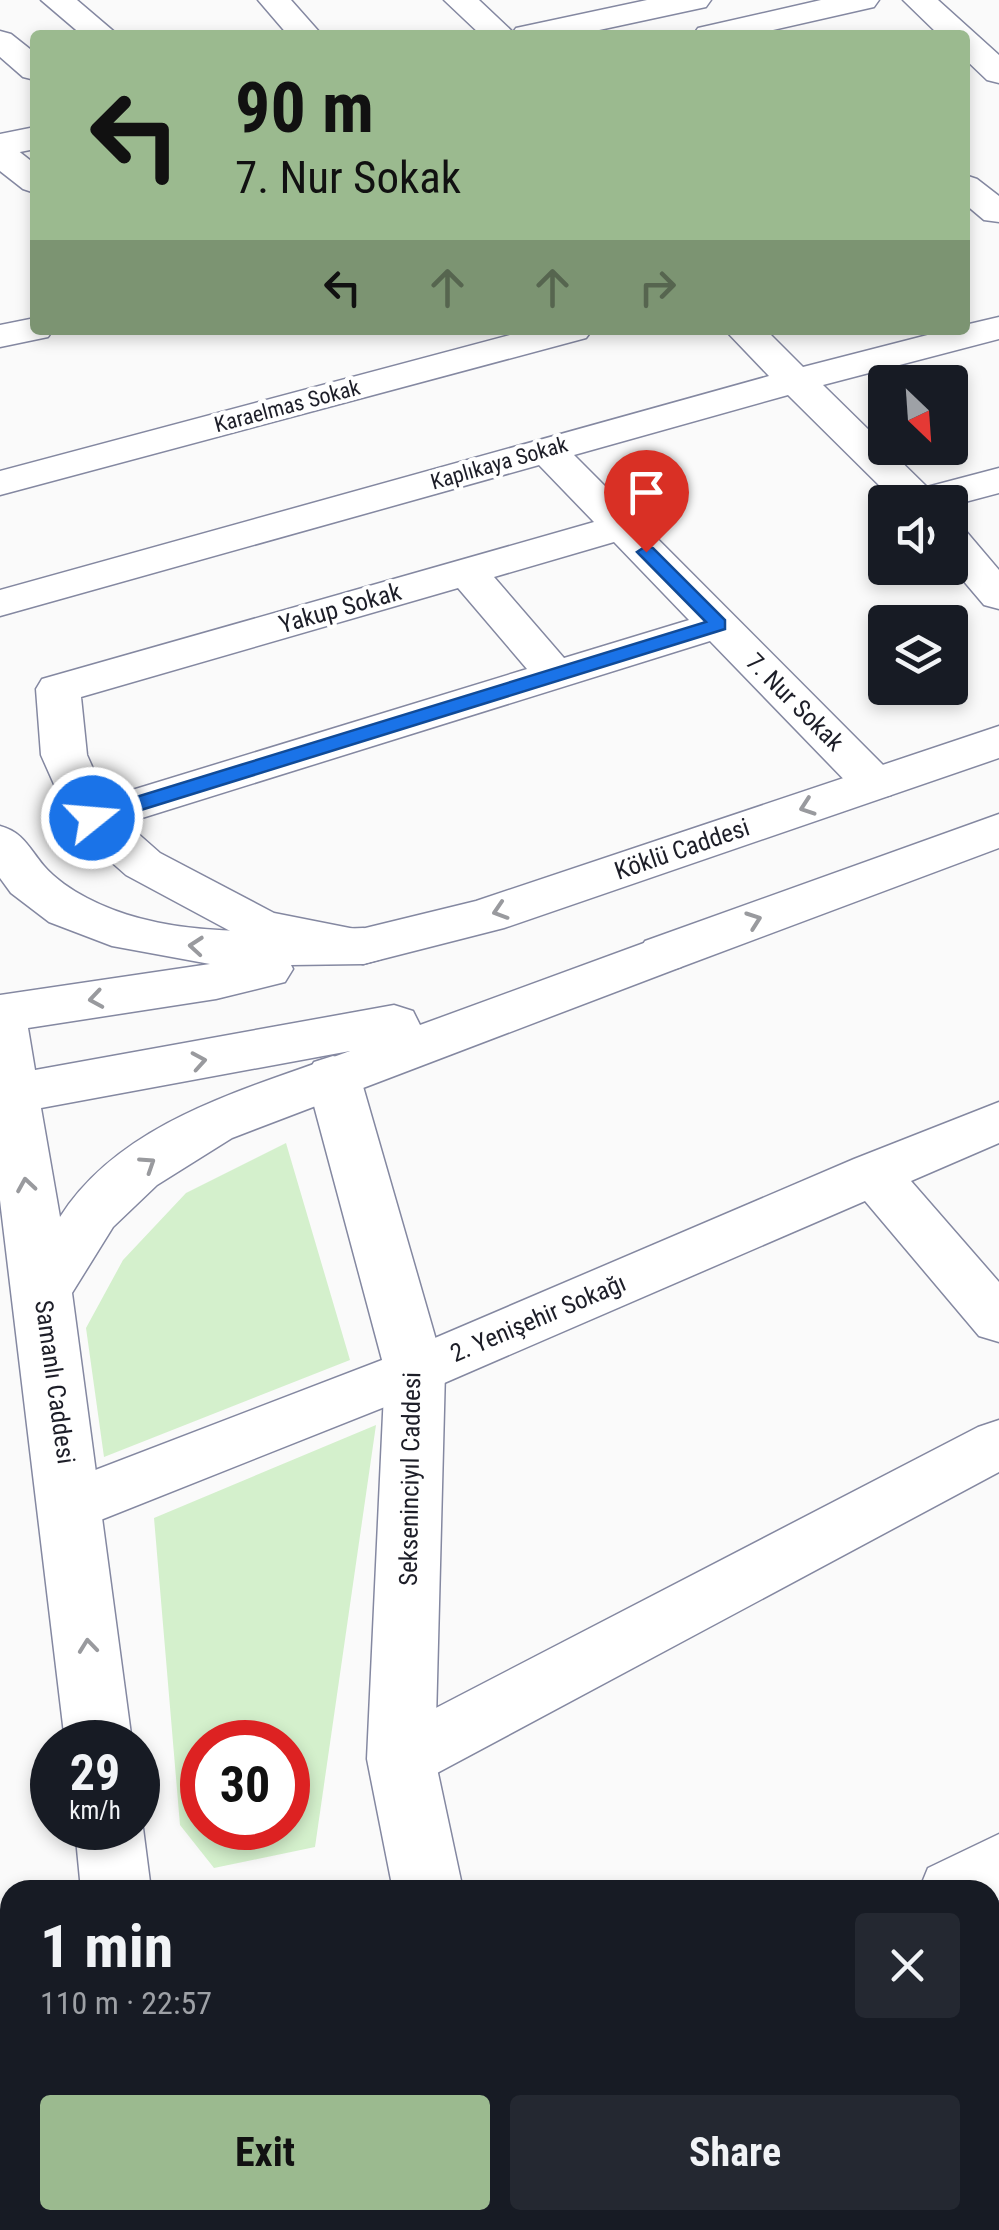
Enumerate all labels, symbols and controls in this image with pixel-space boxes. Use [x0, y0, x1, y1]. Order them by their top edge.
text: 90 m [235, 67, 374, 149]
icon: left [70, 70, 200, 200]
text: 7. Nur Sokak [235, 151, 461, 204]
icon: left [315, 260, 370, 315]
icon: ahead [420, 260, 475, 315]
icon: ahead [525, 260, 580, 315]
icon: right [630, 260, 685, 315]
north arrow [868, 365, 968, 465]
map controls [868, 365, 968, 705]
street label: Karaelmas Sokak [211, 375, 363, 437]
street label: Kaplıkaya Sokak [428, 431, 570, 494]
pin [604, 450, 689, 553]
icon: arrive [619, 465, 674, 520]
button: sound [868, 485, 968, 585]
street label: Yakup Sokak [276, 577, 405, 639]
button: layers [868, 605, 968, 705]
street label: 7. Nur Sokak [740, 647, 850, 757]
position arrow [40, 766, 144, 870]
one-way arrow [800, 795, 817, 815]
street label: Köklü Caddesi [611, 812, 753, 886]
one-way arrow [492, 900, 509, 920]
one-way arrow [745, 911, 762, 932]
one-way arrow [187, 935, 203, 957]
one-way arrow [87, 988, 104, 1009]
one-way arrow [191, 1052, 208, 1073]
one-way arrow [138, 1157, 156, 1176]
one-way arrow [16, 1177, 37, 1193]
street label: 2. Yenişehir Sokağı [446, 1268, 630, 1368]
street label: Samanlı Caddesi [29, 1298, 81, 1466]
street label: Sekseninciyıl Caddesi [394, 1372, 426, 1586]
one-way arrow [78, 1637, 99, 1653]
speed limit sign: 30 [180, 1720, 310, 1850]
text: 29 [70, 1744, 120, 1802]
text: km/h [69, 1796, 121, 1825]
text: 1 min [40, 1911, 173, 1982]
button: close [855, 1913, 960, 2018]
text: 110 m · 22:57 [40, 1984, 212, 2022]
button: Exit [40, 2095, 490, 2210]
button: Share [510, 2095, 960, 2210]

